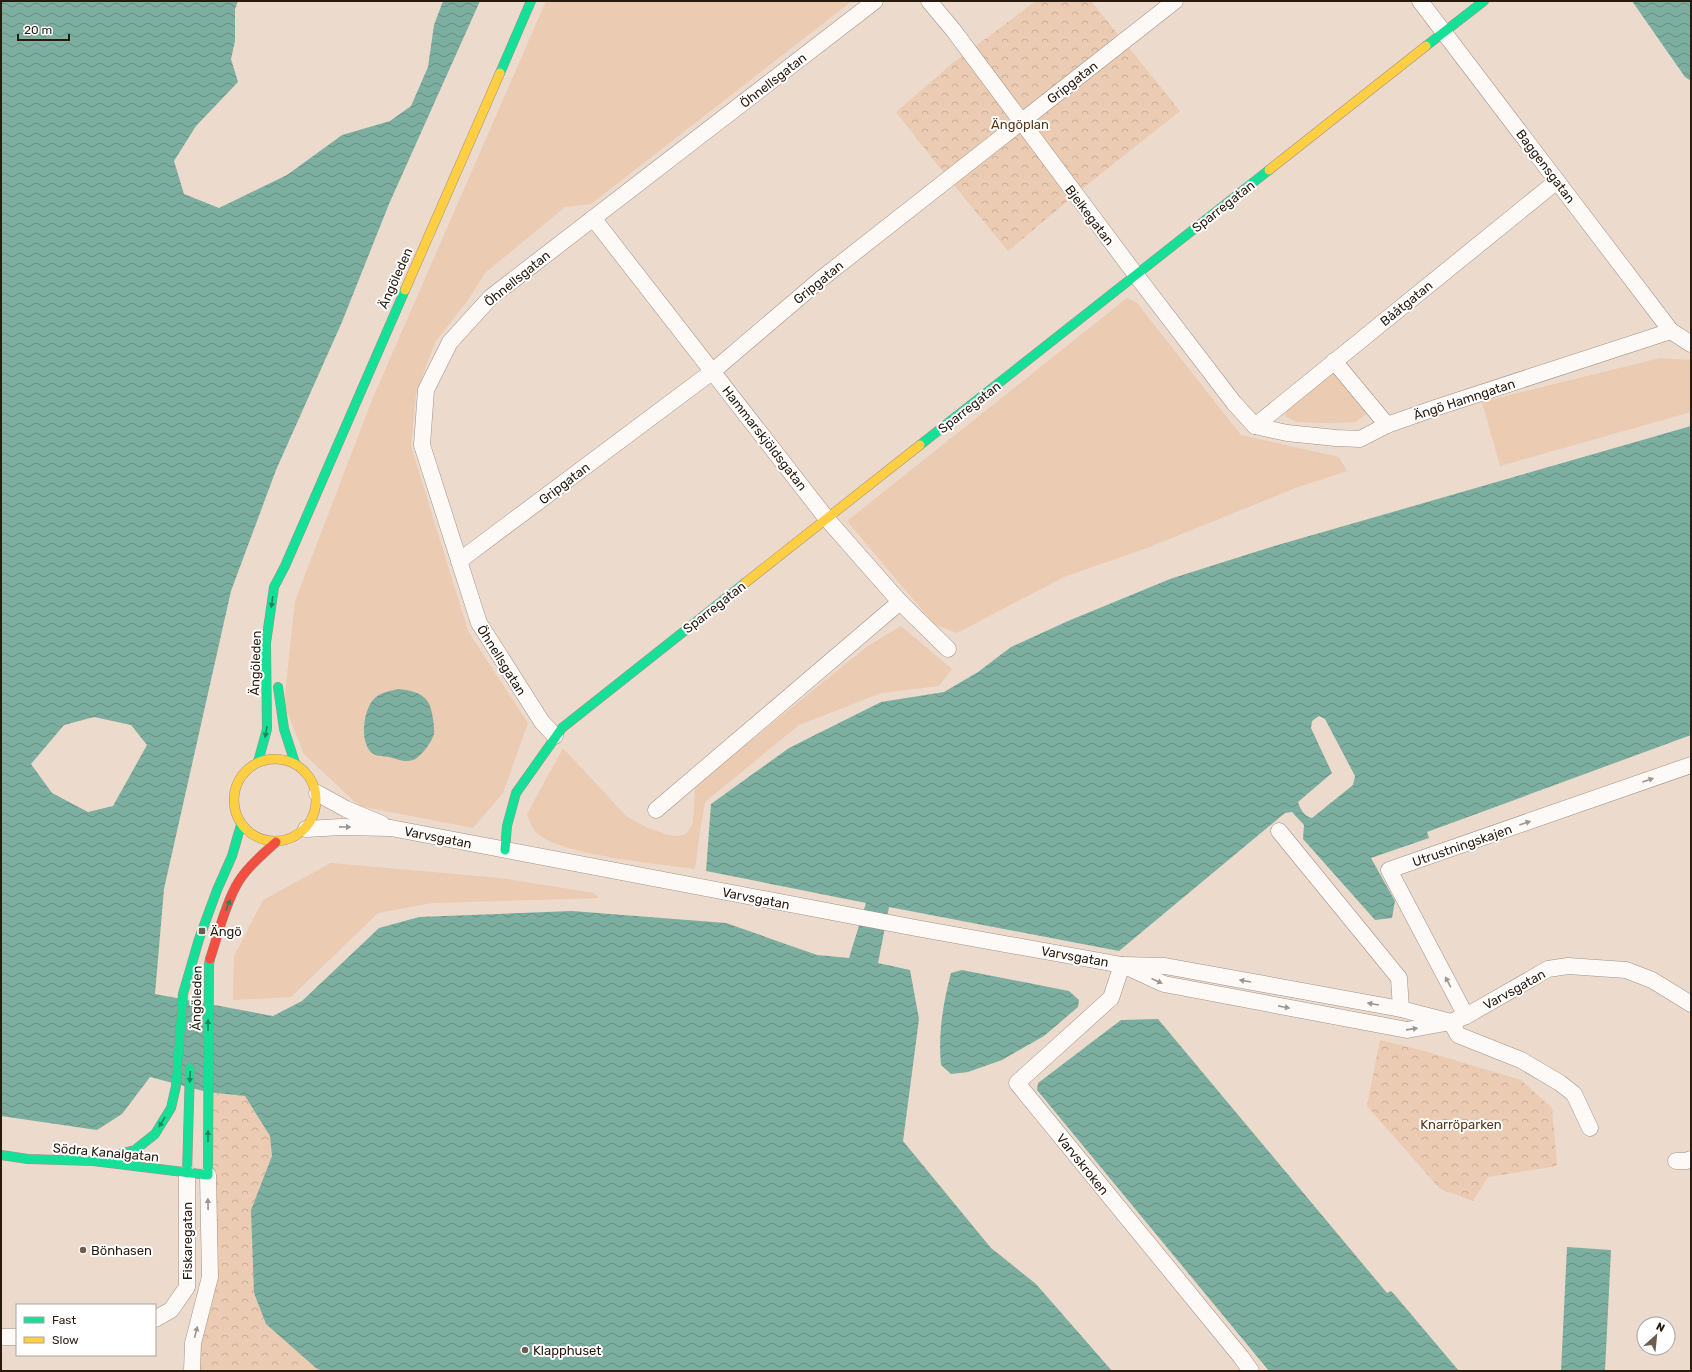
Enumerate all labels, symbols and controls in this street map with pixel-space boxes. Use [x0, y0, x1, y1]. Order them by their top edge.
scale bar [18, 16, 69, 42]
text: 20 m [24, 23, 52, 37]
street label: Öhnellsgatan [737, 50, 810, 112]
street label: Gripgatan [1044, 58, 1101, 107]
park label: Ängöplan [991, 117, 1049, 133]
street label: Baggensgatan [1512, 127, 1578, 207]
street label: Sparregatan [1189, 177, 1258, 236]
street label: Bjelkegatan [1061, 182, 1117, 249]
street label: Ängöleden [375, 245, 416, 311]
street label: Öhnellsgatan [482, 247, 554, 310]
street label: Gripgatan [790, 258, 847, 308]
street label: Bååtgatan [1377, 278, 1436, 330]
street label: Ängö Hamngatan [1411, 376, 1517, 424]
street label: Sparregatan [935, 378, 1004, 437]
street label: Hammarskjöldsgatan [718, 383, 810, 494]
street label: Gripgatan [536, 459, 593, 508]
street label: Sparregatan [680, 578, 749, 637]
one-way arrow [269, 596, 275, 608]
street label: Öhnellsgatan [473, 622, 529, 699]
street label: Ängöleden [247, 630, 265, 696]
one-way arrow [262, 725, 268, 738]
one-way arrow [1643, 777, 1655, 783]
one-way arrow [1520, 820, 1532, 826]
street label: Utrustningskajen [1410, 821, 1514, 870]
one-way arrow [339, 824, 352, 830]
street label: Varvsgatan [403, 824, 473, 852]
street label: Varvsgatan [721, 885, 791, 913]
one-way arrow [226, 899, 232, 911]
place label: Ängö [210, 924, 242, 940]
marker: Ängö [197, 926, 207, 936]
street label: Varvsgatan [1040, 943, 1110, 971]
street label: Ängöleden [188, 965, 206, 1031]
street label: Varvsgatan [1481, 966, 1548, 1013]
one-way arrow [1445, 976, 1451, 987]
one-way arrow [1239, 977, 1251, 983]
one-way arrow [1152, 978, 1163, 984]
one-way arrow [1366, 1001, 1379, 1007]
one-way arrow [1278, 1004, 1291, 1010]
one-way arrow [205, 1018, 211, 1031]
one-way arrow [1406, 1026, 1418, 1032]
one-way arrow [187, 1071, 193, 1084]
one-way arrow [159, 1116, 166, 1128]
park label: Knarröparken [1420, 1117, 1502, 1132]
one-way arrow [205, 1129, 211, 1142]
street label: Varvskroken [1053, 1131, 1112, 1198]
street label: Södra Kanalgatan [52, 1140, 160, 1166]
one-way arrow [205, 1198, 212, 1210]
street label: Fiskaregatan [180, 1202, 196, 1280]
place label: Bönhasen [91, 1243, 152, 1258]
marker: Bönhasen [78, 1245, 88, 1255]
legend [16, 1304, 156, 1356]
text: Fast [52, 1313, 76, 1327]
north arrow [1636, 1316, 1676, 1356]
text: N [1654, 1320, 1667, 1335]
one-way arrow [193, 1326, 199, 1338]
text: Slow [52, 1333, 79, 1347]
place label: Klapphuset [533, 1343, 601, 1358]
marker: Klapphuset [520, 1345, 530, 1355]

